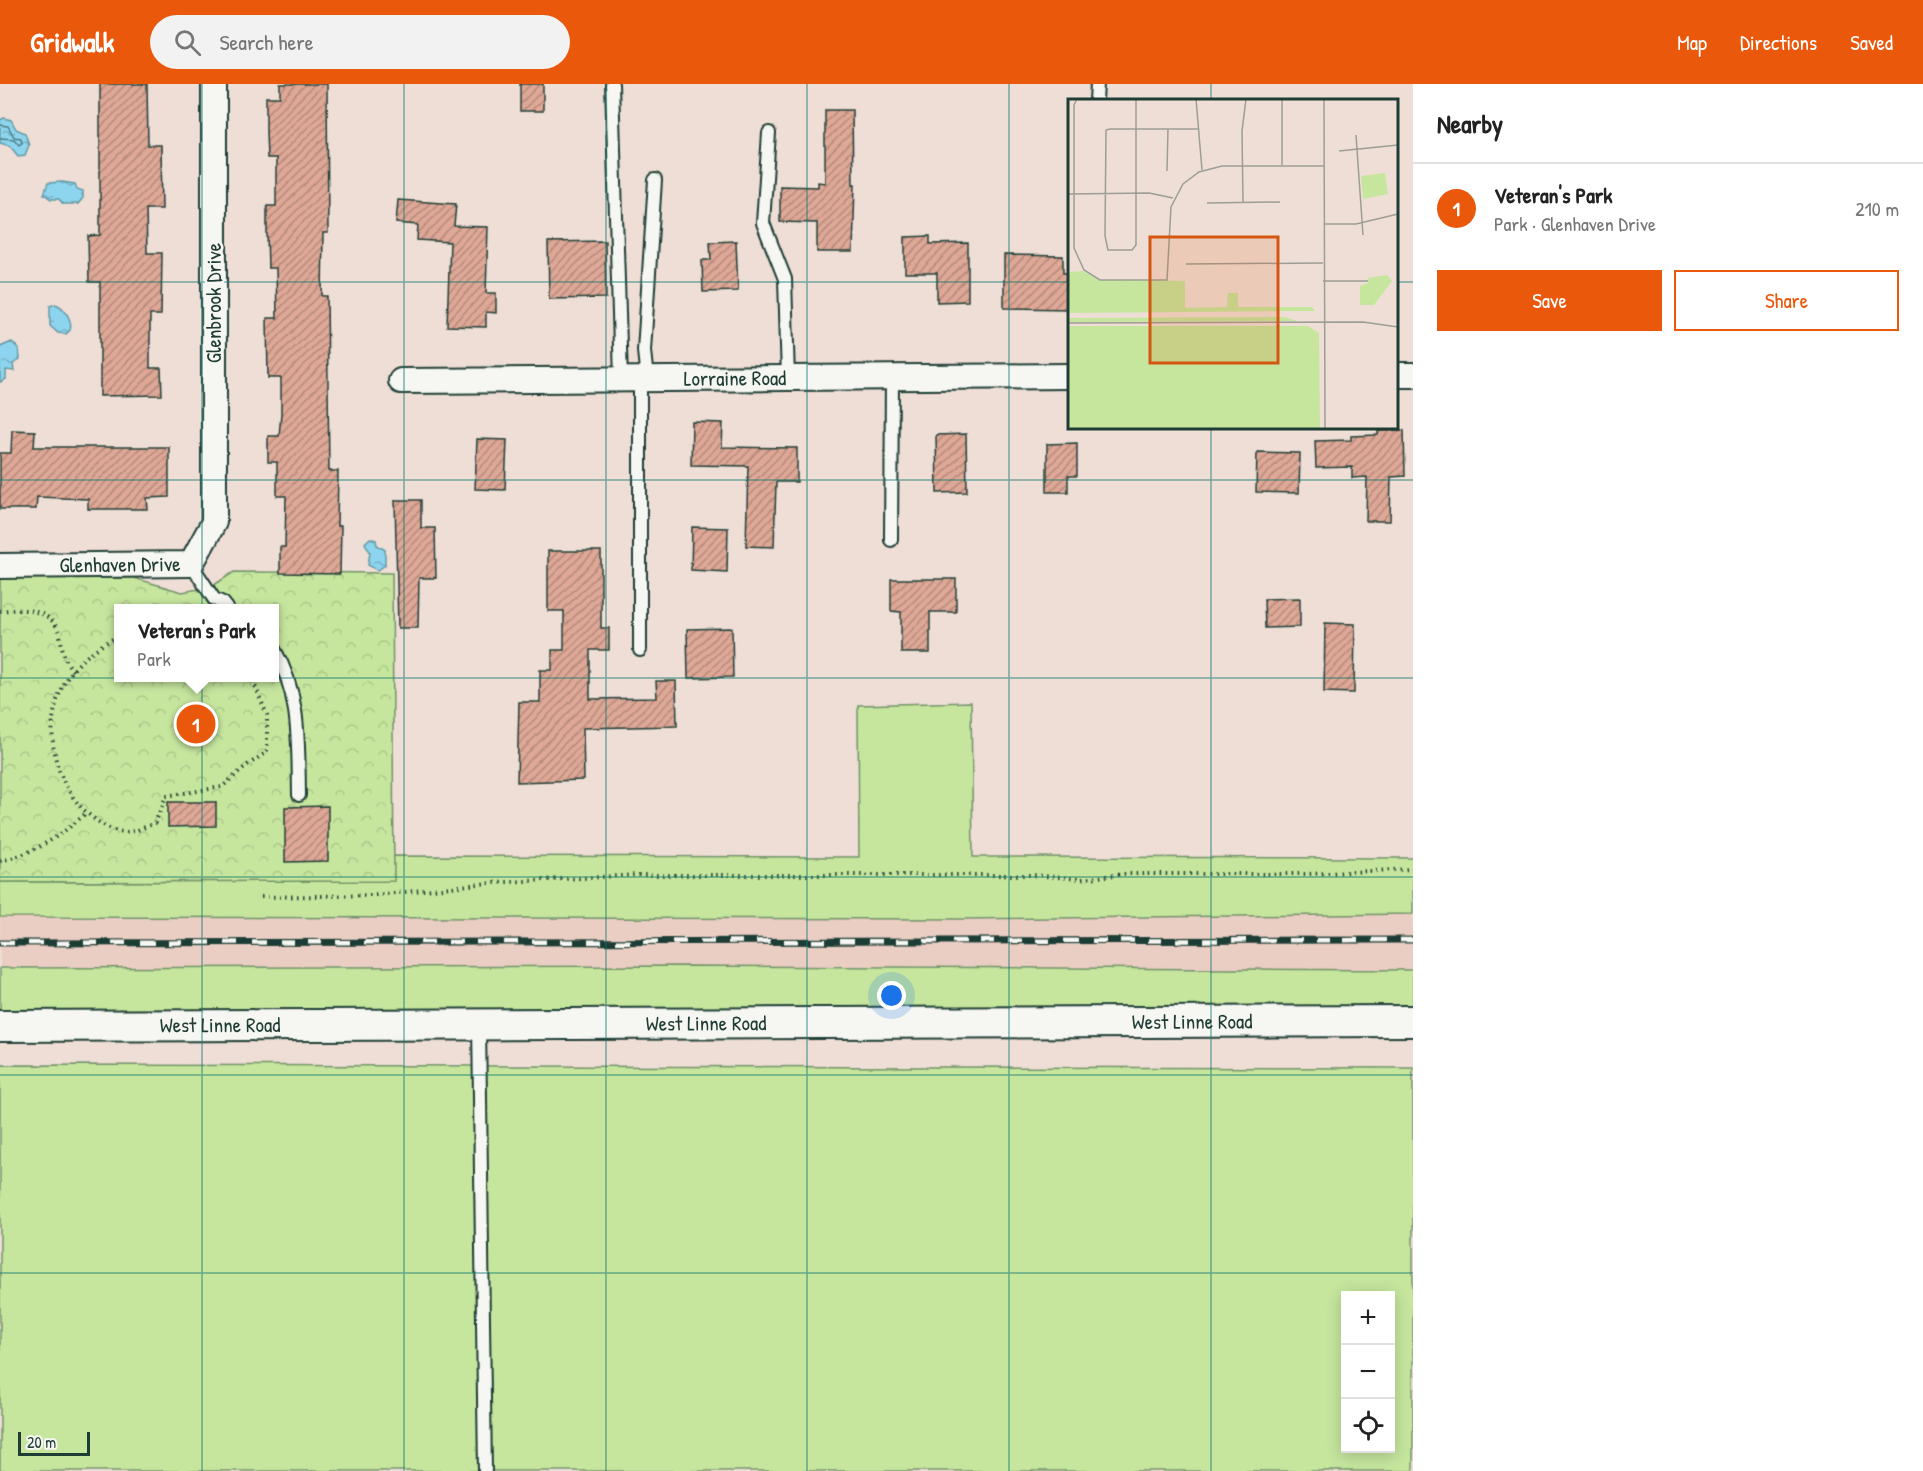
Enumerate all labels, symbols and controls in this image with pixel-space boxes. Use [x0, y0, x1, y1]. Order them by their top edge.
search box [150, 15, 570, 69]
text: Gridwalk [30, 23, 114, 61]
icon: search [171, 26, 204, 59]
text: Search here [219, 27, 313, 57]
text: Map [1677, 28, 1707, 57]
text: Directions [1740, 28, 1817, 57]
text: Saved [1850, 28, 1893, 57]
inset map [1068, 99, 1398, 429]
text: Nearby [1437, 106, 1503, 141]
text: Veteran's Park [1494, 180, 1612, 210]
text: 1 [1453, 195, 1460, 222]
text: 210 m [1855, 195, 1899, 222]
text: Park · Glenhaven Drive [1494, 210, 1656, 237]
street label: Glenbrook Drive [199, 243, 228, 363]
button: Save [1437, 270, 1662, 331]
button: Share [1674, 270, 1899, 331]
street label: Lorraine Road [684, 363, 786, 393]
street label: Glenhaven Drive [59, 549, 181, 579]
popup [114, 604, 279, 682]
text: Veteran's Park [137, 615, 256, 645]
text: Park [137, 645, 171, 672]
pin: 1 [176, 702, 216, 746]
your location [877, 981, 906, 1010]
street label: West Linne Road [1132, 1007, 1252, 1036]
street label: West Linne Road [646, 1008, 766, 1038]
street label: West Linne Road [160, 1010, 280, 1039]
map controls [1341, 1291, 1395, 1453]
button: + [1341, 1291, 1395, 1345]
button: − [1341, 1345, 1395, 1399]
button: locate [1341, 1399, 1395, 1453]
scale bar [18, 1429, 90, 1456]
text: 20 m [27, 1431, 56, 1453]

